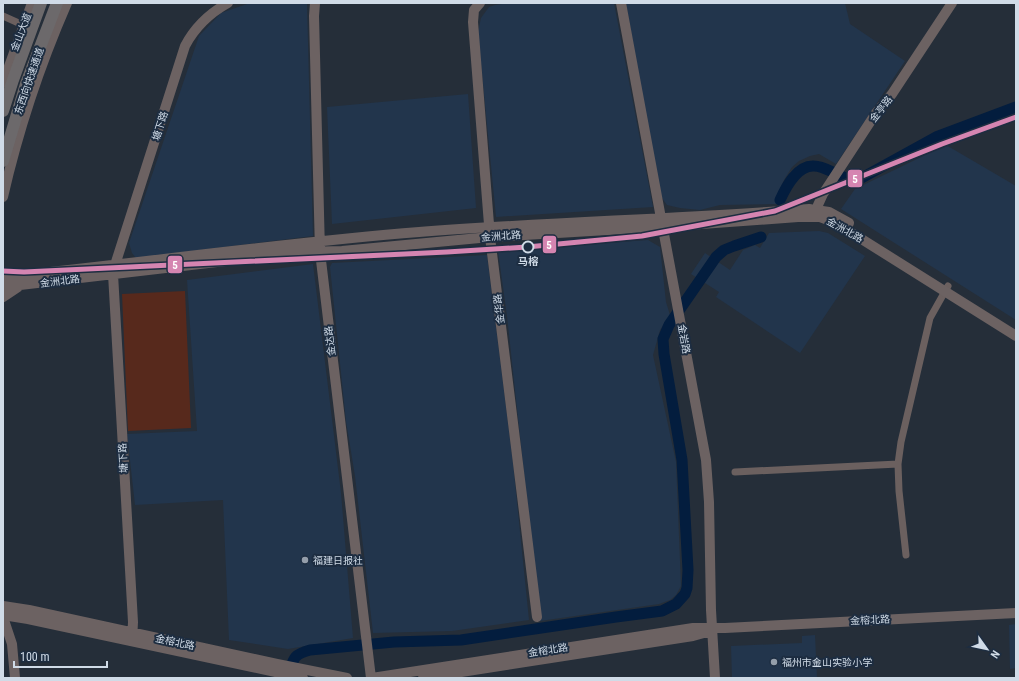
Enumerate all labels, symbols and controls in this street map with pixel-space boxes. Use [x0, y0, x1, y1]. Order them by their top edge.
street label: 金山大道 [9, 11, 33, 53]
street label: 东西向快速通道 [12, 46, 46, 116]
street label: 金亭路 [867, 94, 895, 124]
street label: 塘下路 [150, 110, 170, 142]
line badge: 5 [847, 169, 863, 188]
text: 5 [852, 173, 858, 186]
street label: 金洲北路 [825, 215, 865, 245]
street label: 金洲北路 [481, 229, 521, 243]
line badge: 5 [542, 235, 557, 254]
text: 5 [546, 239, 552, 252]
marker: 马榕 [521, 240, 535, 254]
line badge: 5 [167, 255, 183, 274]
place label: 马榕 [518, 255, 539, 267]
text: 5 [172, 259, 178, 272]
street label: 金洲北路 [39, 273, 81, 289]
street label: 金华路 [492, 293, 506, 325]
street label: 金岩路 [676, 323, 692, 355]
street label: 金达路 [323, 325, 337, 357]
street label: 塘下路 [117, 443, 129, 473]
marker: 福建日报社 [300, 555, 310, 565]
place label: 福建日报社 [313, 555, 363, 566]
street label: 金榕北路 [850, 613, 890, 627]
north arrow [967, 629, 1007, 669]
street label: 金榕北路 [154, 632, 196, 652]
street label: 金榕北路 [527, 641, 569, 659]
scale bar [14, 643, 107, 669]
text: N [988, 648, 1002, 661]
text: 100 m [20, 650, 50, 664]
marker: 福州市金山实验小学 [769, 657, 779, 667]
place label: 福州市金山实验小学 [782, 657, 872, 668]

